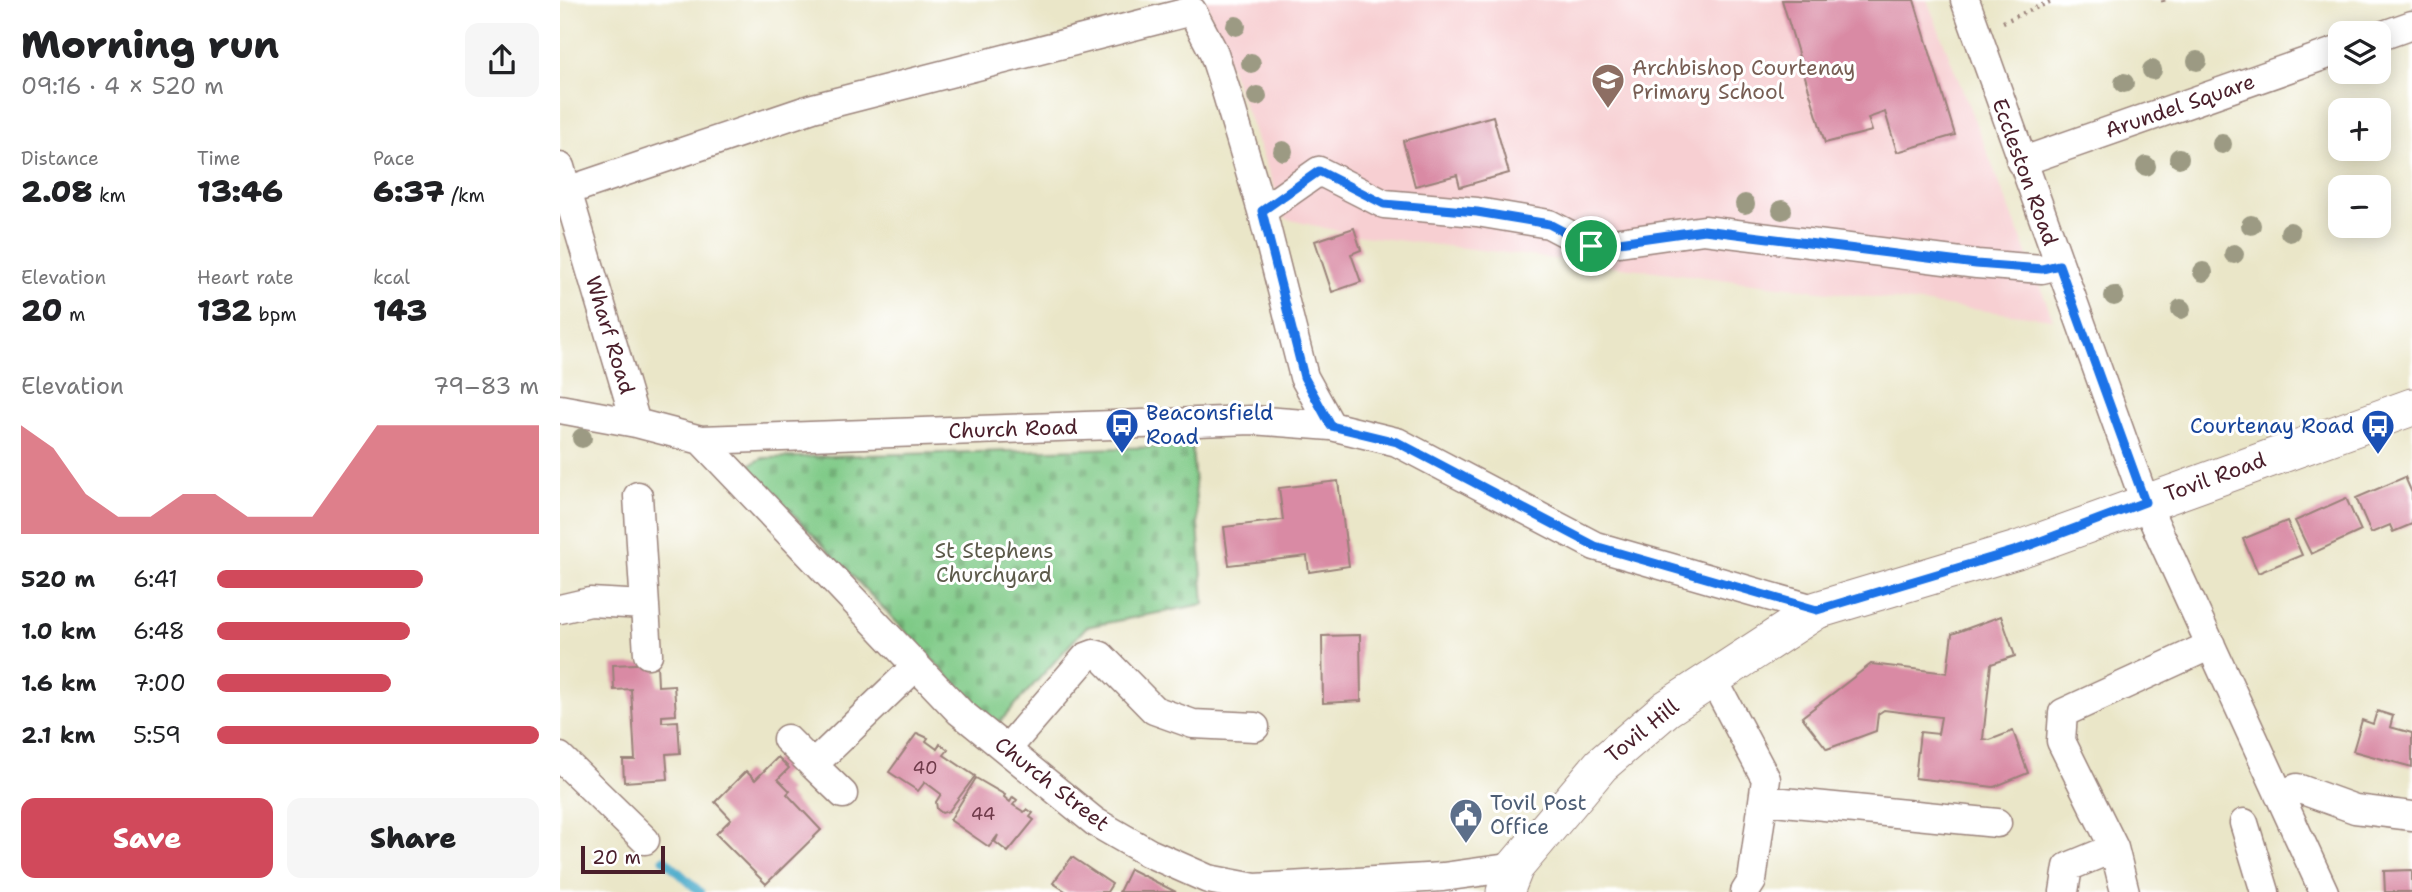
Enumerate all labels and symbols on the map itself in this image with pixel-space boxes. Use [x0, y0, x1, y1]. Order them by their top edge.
place label: Archbishop Courtenay Primary School [1632, 54, 1855, 106]
school or university icon: Archbishop Courtenay Primary School [1589, 61, 1627, 110]
street label: Arundel Square [2101, 67, 2259, 145]
street label: Eccleston Road [1985, 95, 2065, 249]
pin [1561, 216, 1621, 276]
street label: Wharf Road [579, 272, 641, 398]
place label: Beaconsfield Road [1146, 399, 1273, 451]
bus stop icon: Beaconsfield Road [1103, 406, 1141, 455]
bus stop icon: Courtenay Road [2359, 407, 2397, 456]
place label: Courtenay Road [2190, 412, 2354, 440]
street label: Church Road [948, 413, 1078, 445]
street label: Tovil Road [2160, 446, 2270, 508]
park label: St Stephens Churchyard [934, 537, 1054, 589]
street label: Tovil Hill [1599, 692, 1685, 769]
street label: Church Street [989, 730, 1115, 838]
house number: 40 [912, 756, 938, 780]
place label: Tovil Post Office [1490, 789, 1587, 841]
public building icon: Tovil Post Office [1447, 796, 1485, 845]
house number: 44 [971, 802, 995, 826]
scale bar [581, 843, 665, 875]

